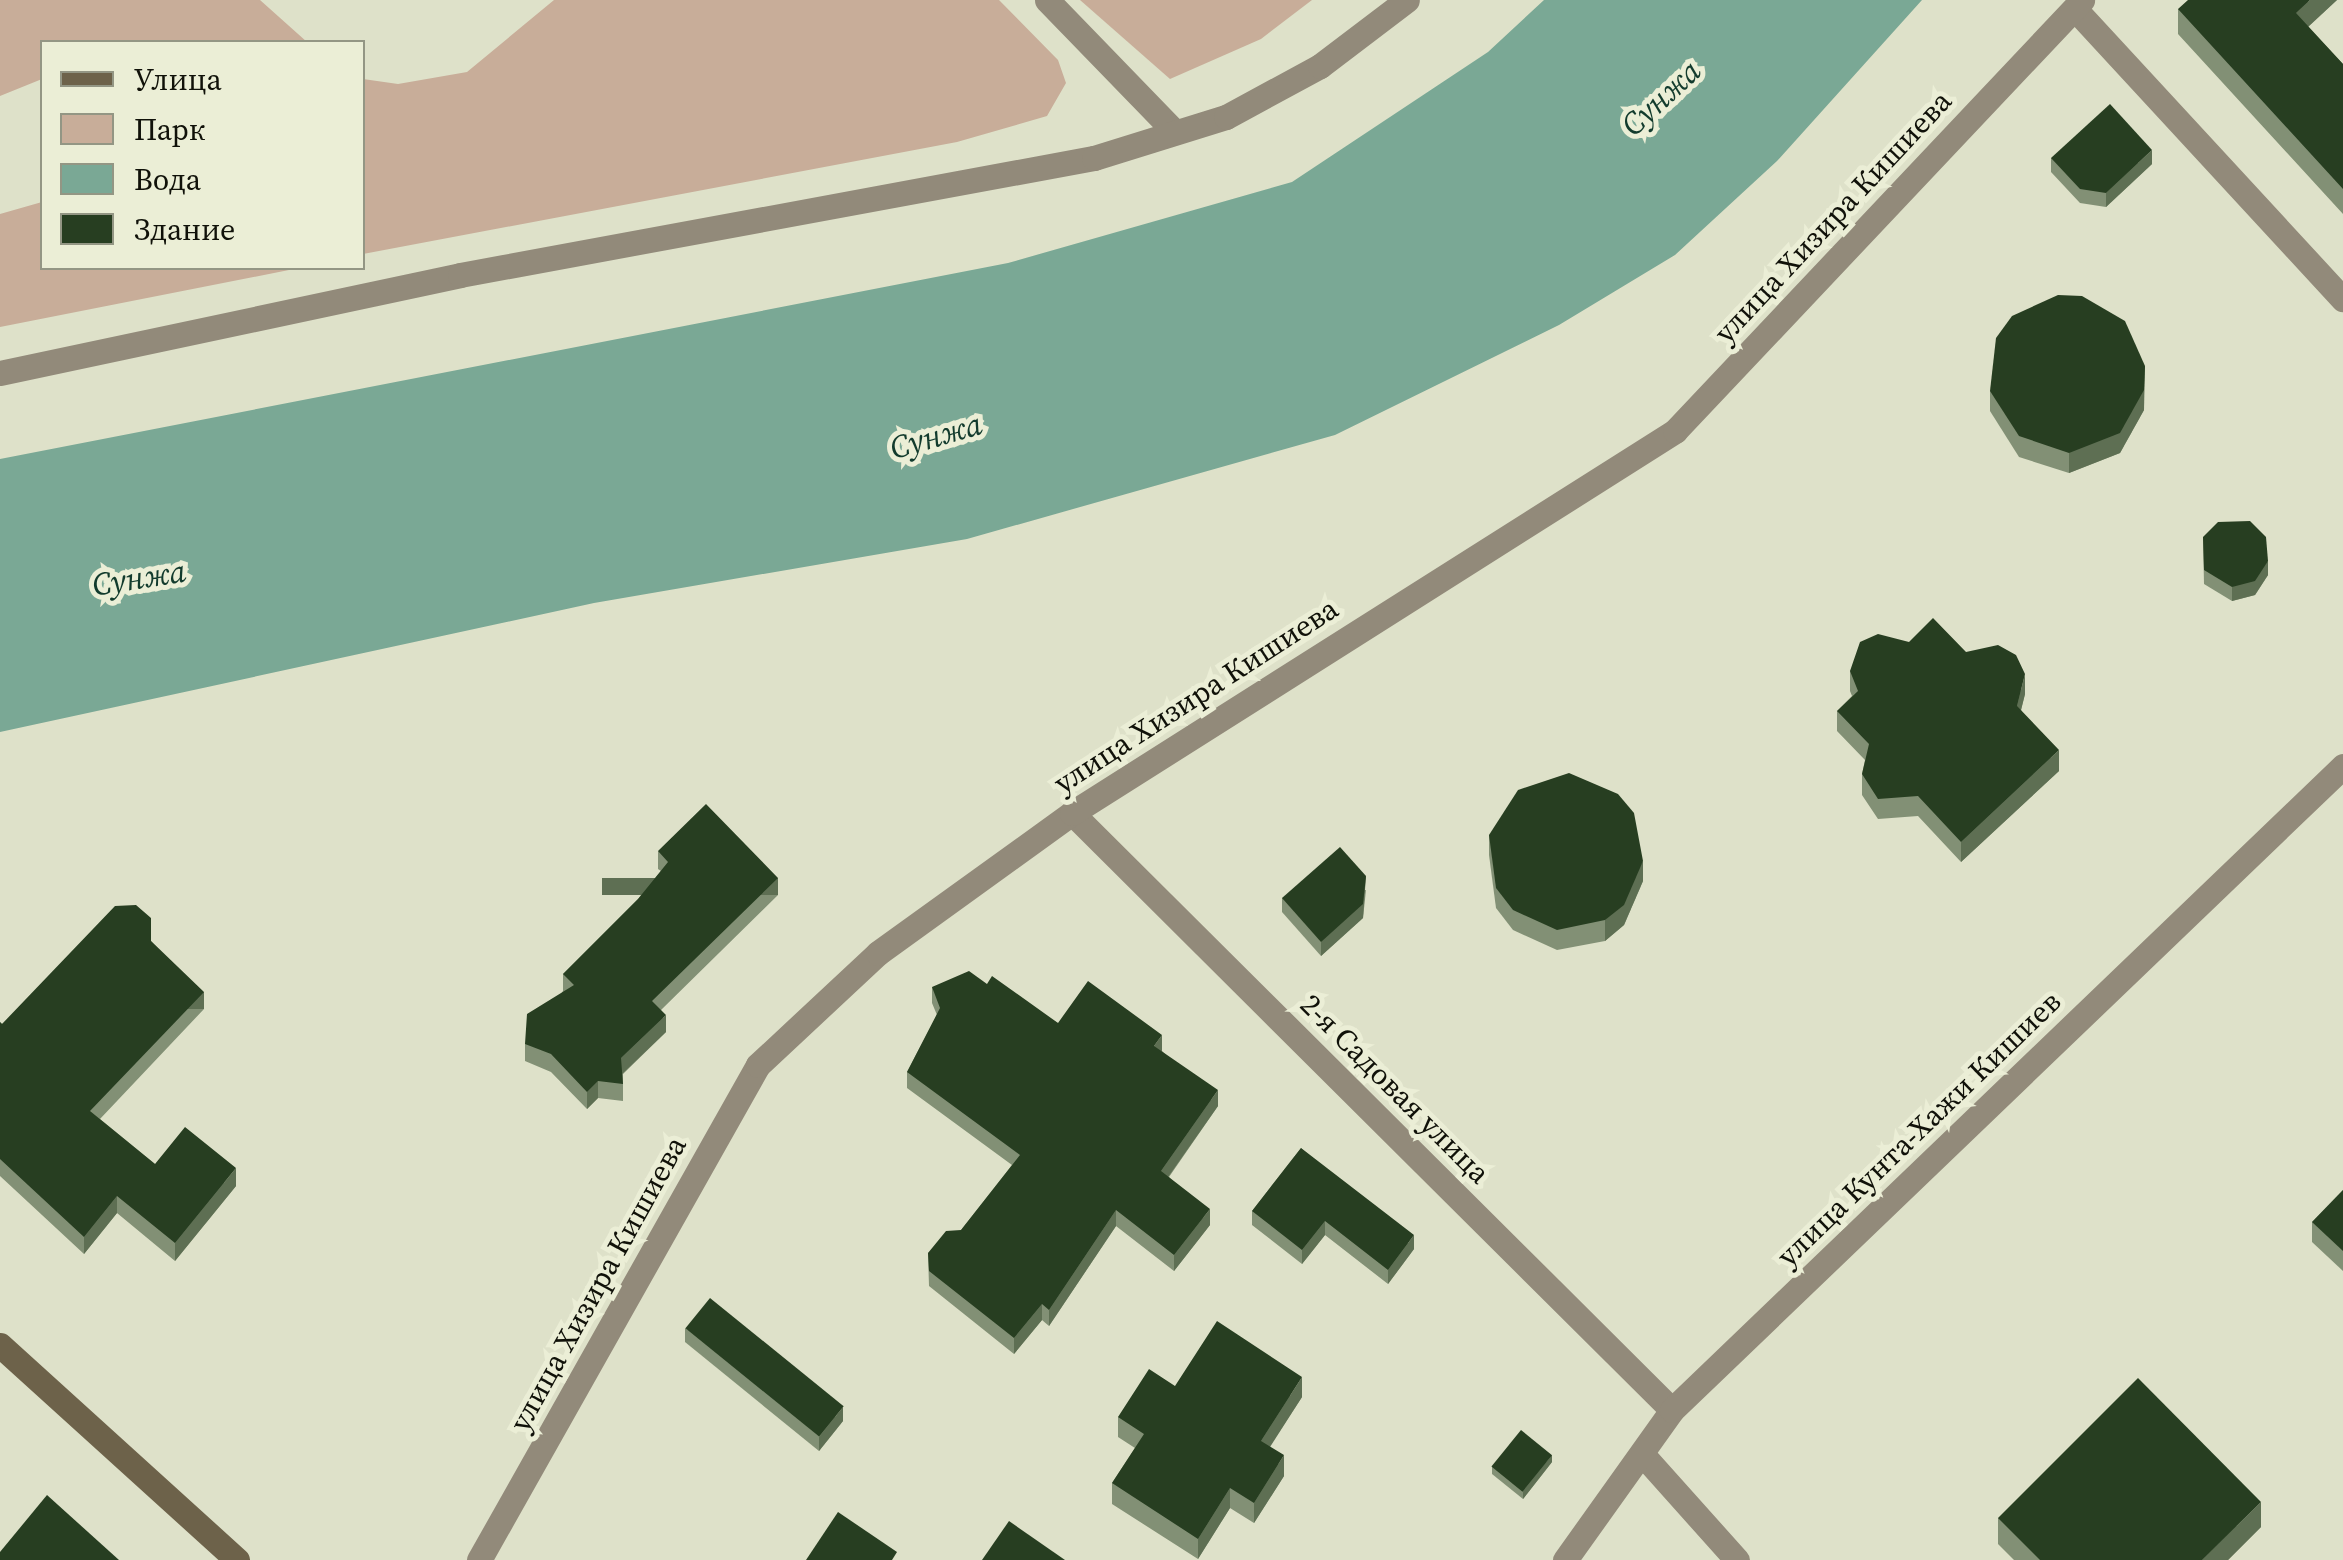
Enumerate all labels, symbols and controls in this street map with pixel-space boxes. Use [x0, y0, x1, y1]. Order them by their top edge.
legend [40, 40, 365, 270]
water label: Сунжа [1613, 52, 1709, 144]
text: Улица [134, 59, 222, 100]
street label: улица Хизира Кишиева [1707, 83, 1959, 351]
text: Парк [134, 109, 205, 150]
text: Вода [134, 159, 201, 200]
text: Здание [134, 209, 235, 250]
water label: Сунжа [885, 405, 987, 467]
water label: Сунжа [89, 552, 189, 604]
street label: улица Хизира Кишиева [1047, 591, 1345, 801]
street label: улица Кунта-Хажи Кишиев [1770, 984, 2068, 1274]
street label: 2-я Садовая улица [1293, 987, 1497, 1191]
street label: улица Хизира Кишиева [502, 1130, 694, 1438]

